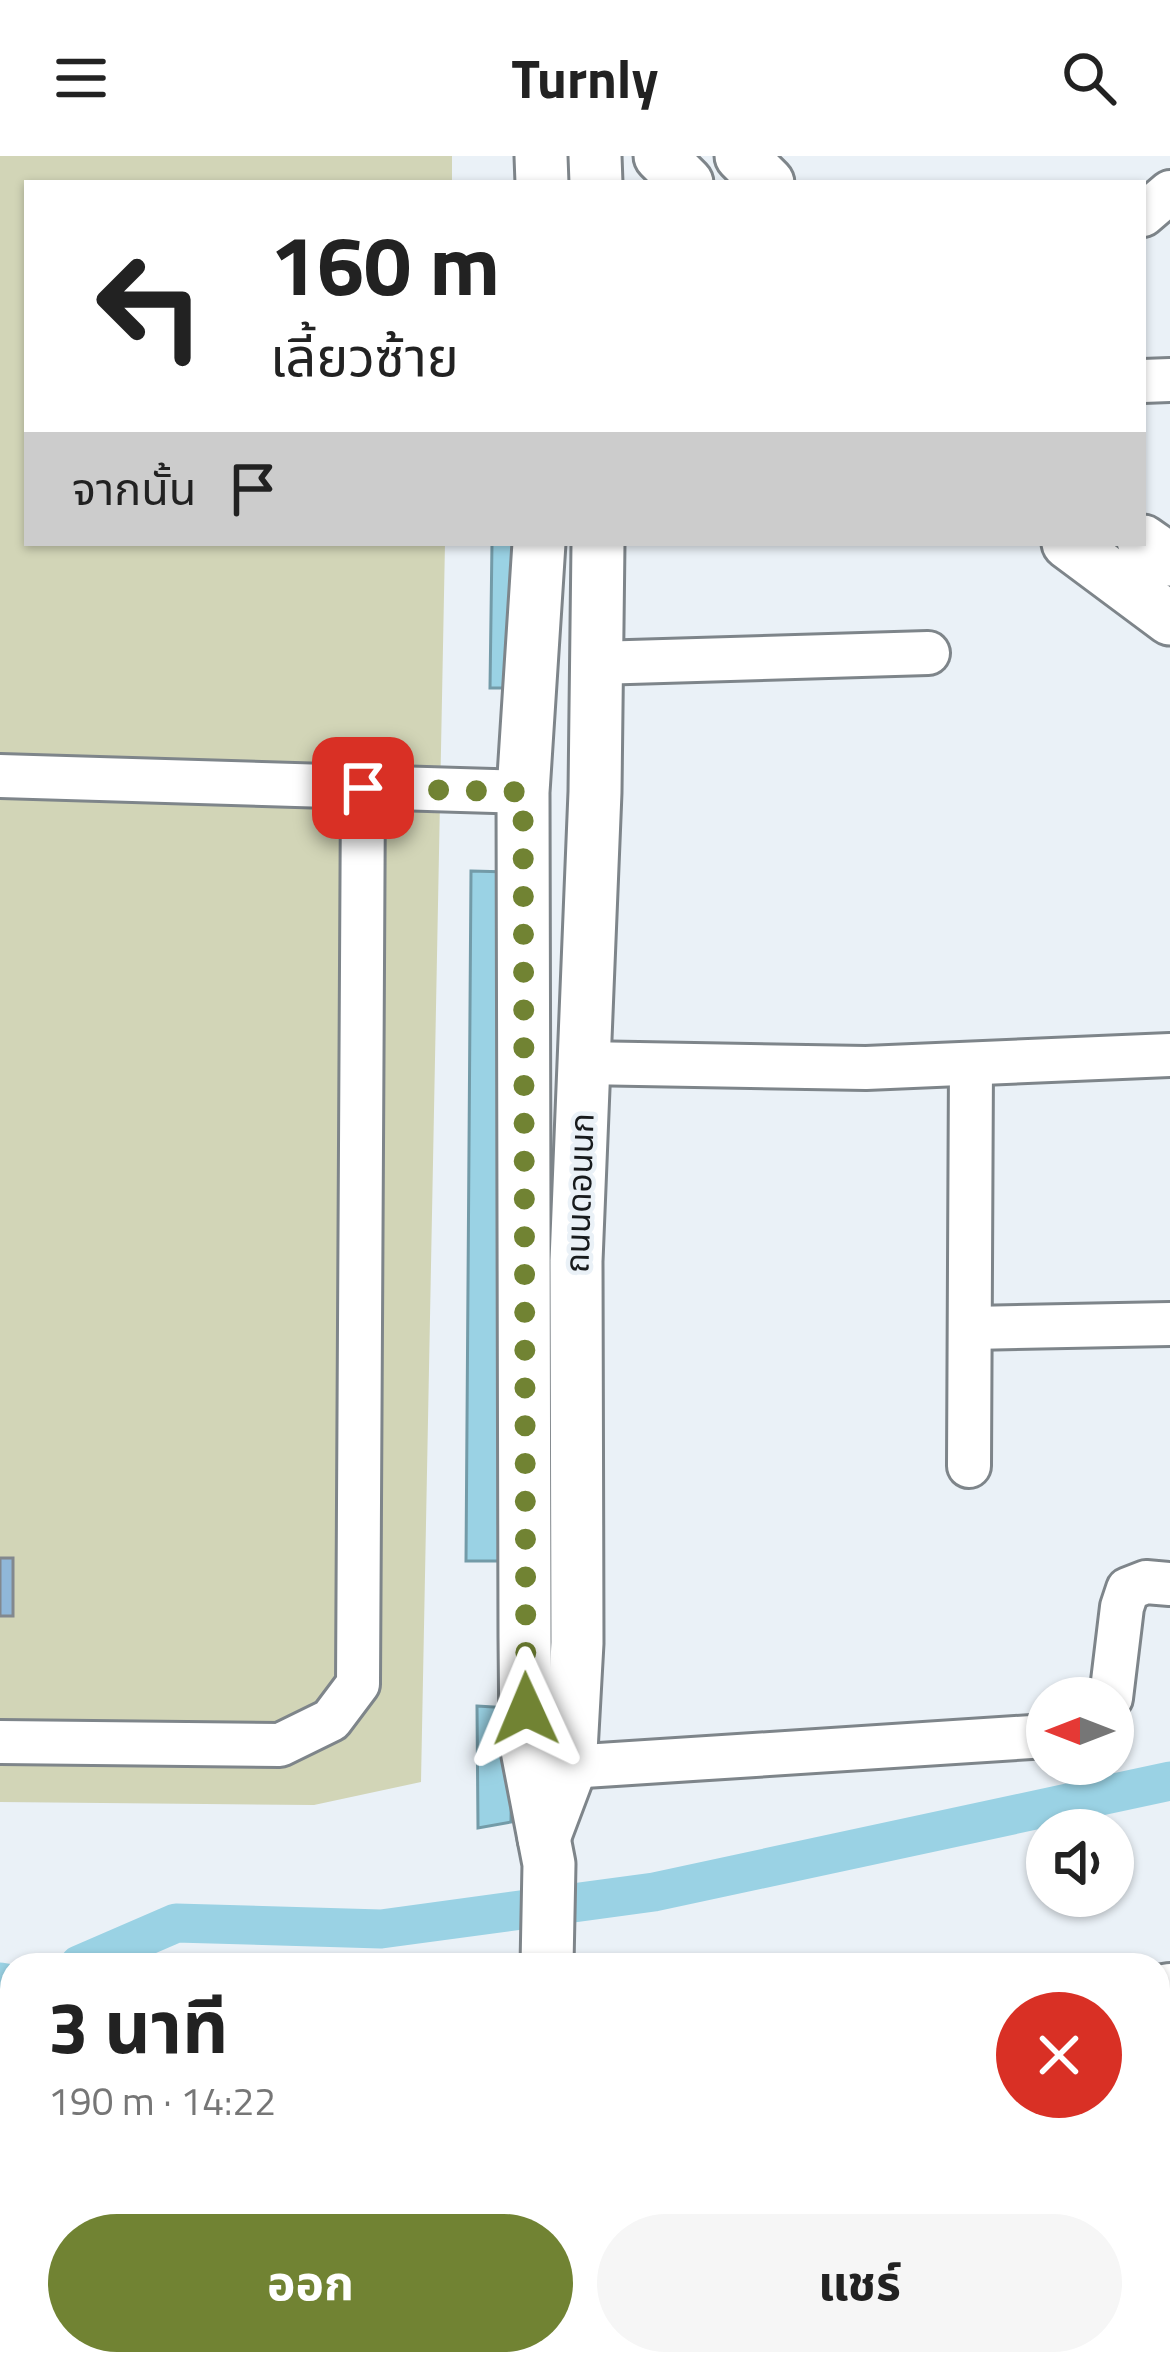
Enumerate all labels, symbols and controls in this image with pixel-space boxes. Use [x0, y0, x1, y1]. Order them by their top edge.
text: Turnly [512, 37, 658, 119]
icon: menu [48, 45, 114, 111]
icon: search [1056, 45, 1122, 111]
text: 160 m [270, 200, 500, 328]
icon: left [72, 228, 228, 384]
text: เลี้ยวซ้าย [270, 315, 459, 397]
text: จากนั้น [72, 454, 196, 522]
icon: arrive [220, 456, 286, 522]
pin [312, 737, 414, 839]
icon: arrive [330, 755, 396, 821]
street label: ถนนดอนนก [551, 1112, 607, 1274]
position arrow [463, 1646, 589, 1772]
north arrow [1026, 1677, 1134, 1785]
map controls [1026, 1677, 1134, 1917]
button: sound [1026, 1809, 1134, 1917]
text: 3 นาที [48, 1971, 228, 2081]
button: close [996, 1992, 1122, 2118]
text: 190 m · 14:22 [48, 2071, 276, 2130]
button: ออก [48, 2214, 573, 2352]
button: แชร์ [597, 2214, 1122, 2352]

